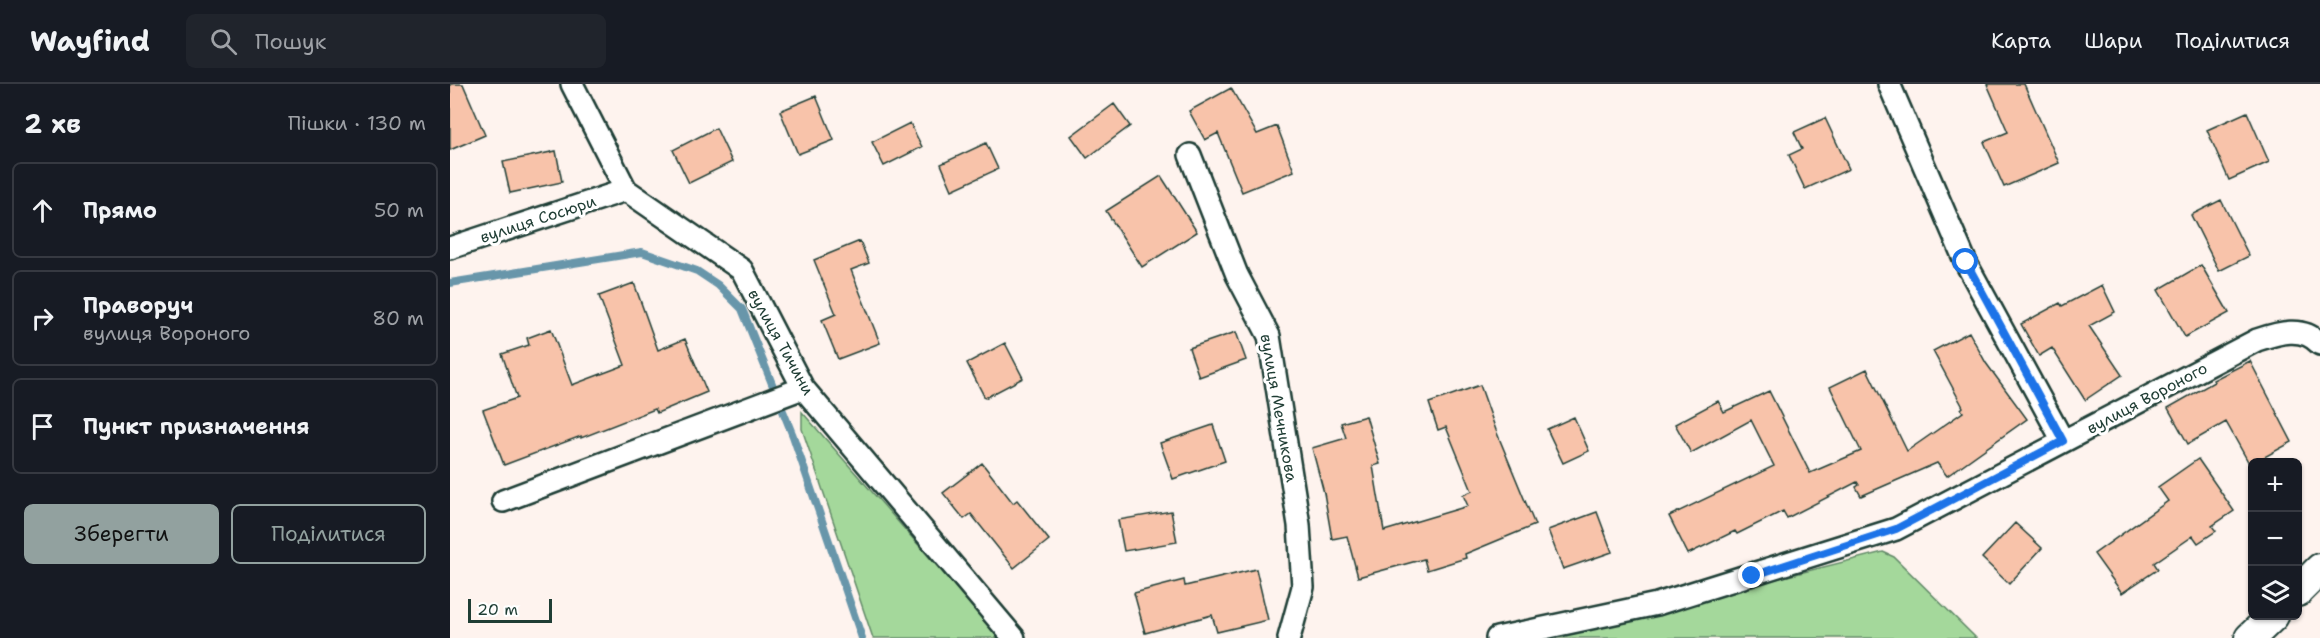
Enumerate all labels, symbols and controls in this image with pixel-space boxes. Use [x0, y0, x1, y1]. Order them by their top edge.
search box [186, 14, 606, 68]
text: Wayfind [30, 22, 150, 60]
icon: search [207, 25, 240, 58]
text: Пошук [255, 27, 326, 56]
text: Карта [1991, 27, 2051, 55]
text: Шари [2084, 27, 2142, 55]
text: Поділитися [2175, 27, 2290, 55]
text: 2 хв [24, 106, 81, 141]
text: Пішки · 130 m [288, 110, 426, 136]
street label: вулиця Сосюри [477, 190, 599, 248]
icon: ahead [26, 194, 59, 227]
text: Прямо [83, 196, 157, 225]
text: 50 m [374, 197, 424, 223]
route start [1952, 248, 1978, 274]
street label: вулиця Тичини [743, 285, 819, 399]
text: Праворуч [83, 291, 193, 320]
icon: right [26, 302, 59, 335]
text: 80 m [372, 305, 424, 331]
text: вулиця Вороного [83, 320, 250, 346]
street label: вулиця Мечникова [1256, 332, 1302, 484]
street label: вулиця Вороного [2083, 357, 2211, 439]
icon: arrive [26, 410, 59, 443]
text: Пункт призначення [83, 412, 310, 441]
map controls [2248, 458, 2302, 620]
button: + [2248, 458, 2302, 512]
button: Зберегти [24, 504, 219, 564]
button: Поділитися [231, 504, 426, 564]
button: − [2248, 512, 2302, 566]
route end [1738, 562, 1764, 588]
button: layers [2248, 566, 2302, 620]
scale bar [468, 596, 552, 624]
text: 20 m [477, 599, 518, 620]

